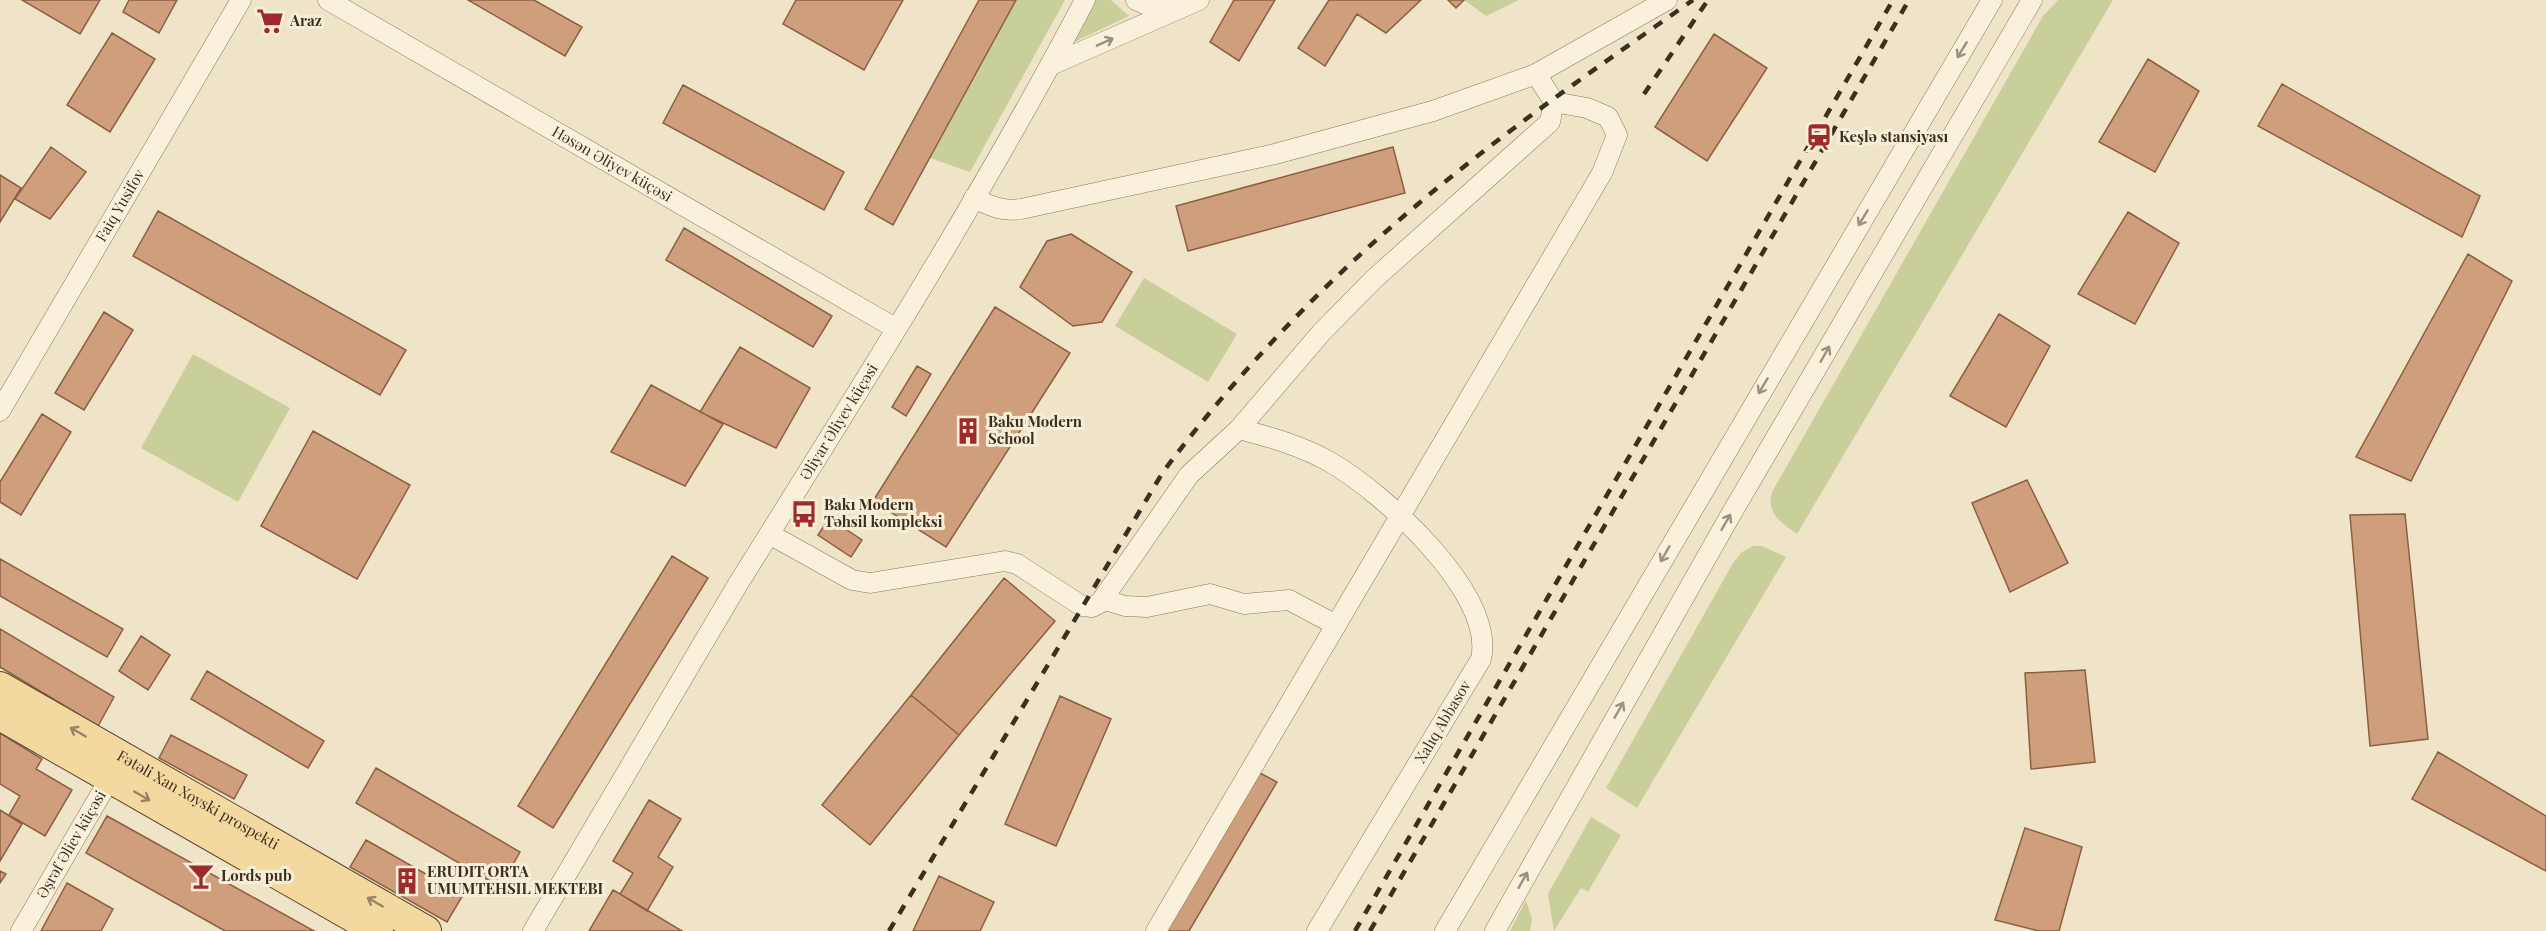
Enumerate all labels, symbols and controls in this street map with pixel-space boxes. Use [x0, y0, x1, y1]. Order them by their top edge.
supermarket icon: Araz [255, 6, 285, 36]
place label: Araz [289, 10, 322, 30]
one-way arrow [1095, 36, 1113, 47]
one-way arrow [1956, 41, 1968, 58]
street label: Həsən Əliyev küçəsi [549, 121, 677, 206]
station icon: Keşlə stansiyası [1804, 122, 1834, 152]
place label: Keşlə stansiyası [1839, 126, 1949, 146]
street label: Faiq Yusifov [91, 165, 149, 245]
one-way arrow [1856, 209, 1868, 226]
one-way arrow [1819, 346, 1831, 363]
street label: Əliyar Əliyev küçəsi [795, 359, 882, 483]
one-way arrow [1757, 377, 1769, 394]
place label: Baku Modern School [988, 411, 1083, 448]
building icon: Baku Modern School [953, 416, 983, 446]
place label: Bakı Modern Təhsil kompleksi [824, 494, 943, 531]
bus stop icon: Bakı Modern Təhsil kompleksi [789, 499, 819, 529]
one-way arrow [1721, 514, 1733, 531]
one-way arrow [1659, 545, 1671, 562]
street label: Xalıq Abbasov [1410, 676, 1475, 767]
one-way arrow [1614, 702, 1626, 719]
one-way arrow [70, 726, 87, 738]
street label: Fətəli Xan Xoyski prospekti [114, 745, 283, 854]
street label: Əşrəf Əliev küçəsi [31, 786, 110, 902]
one-way arrow [133, 790, 150, 802]
bar icon: Lords pub [186, 861, 216, 891]
place label: ERUDIT ORTA UMUMTEHSIL MEKTEBI [427, 861, 604, 898]
place label: Lords pub [221, 865, 292, 885]
building icon: ERUDIT ORTA UMUMTEHSIL MEKTEBI [392, 866, 422, 896]
one-way arrow [1518, 871, 1529, 889]
one-way arrow [367, 896, 384, 908]

